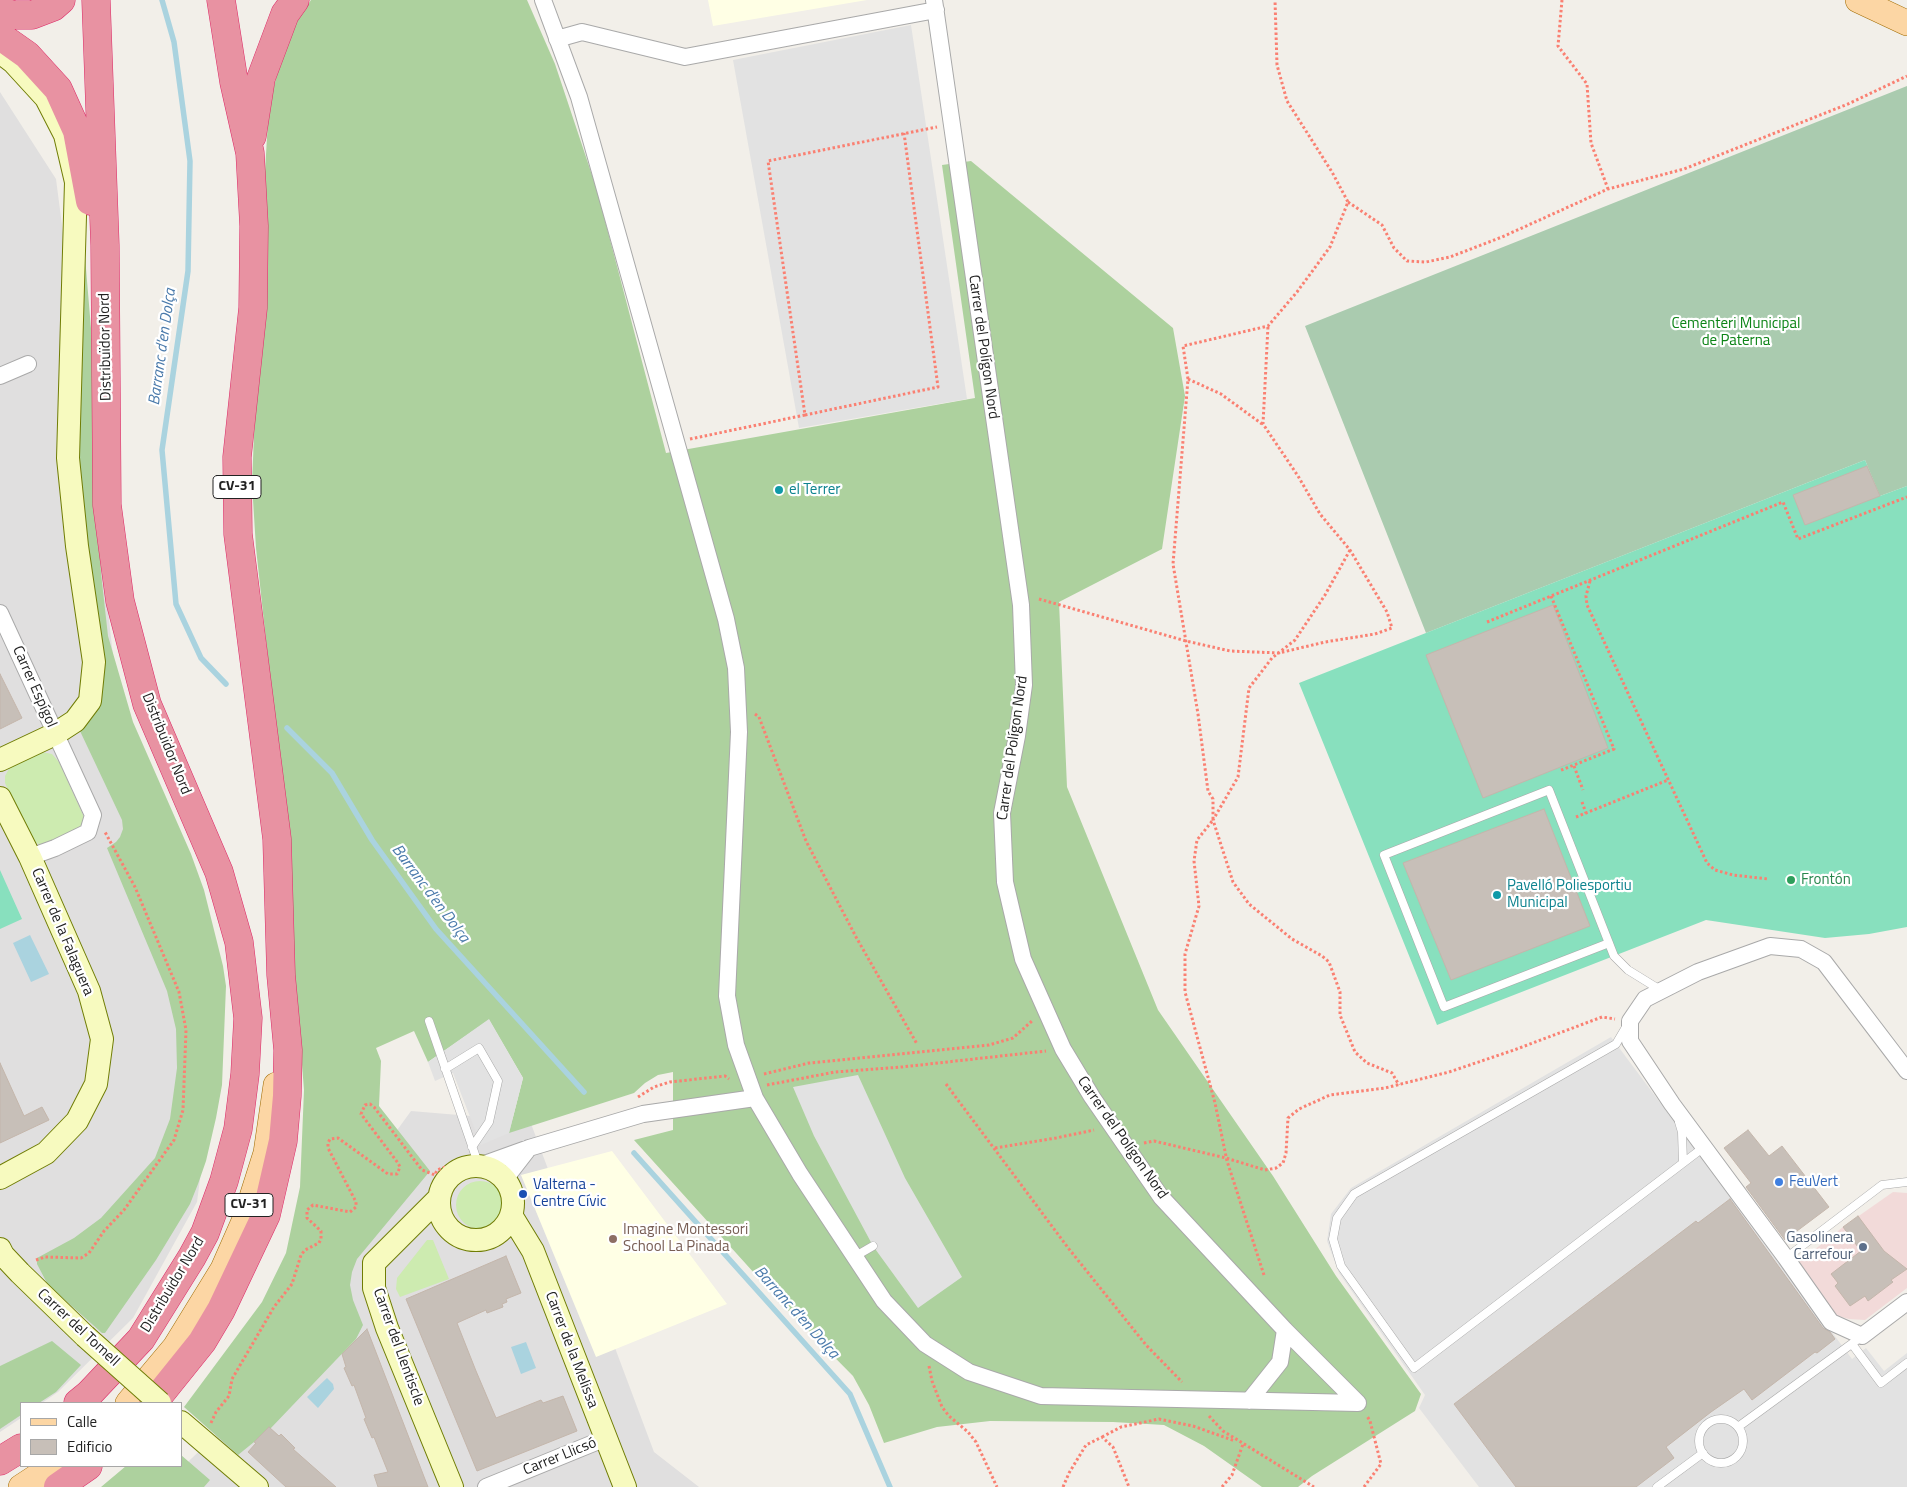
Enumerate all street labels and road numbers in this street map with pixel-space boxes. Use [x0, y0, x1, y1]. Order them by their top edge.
street label: Carrer del Polígon Nord [964, 274, 1002, 420]
street label: Distribuïdor Nord [96, 293, 116, 401]
road number: CV-31 [213, 476, 261, 498]
street label: Carrer Espígol [8, 643, 60, 731]
street label: Carrer del Polígon Nord [994, 675, 1032, 821]
street label: Distribuïdor Nord [137, 691, 195, 797]
street label: Carrer de la Falaguera [27, 865, 97, 999]
street label: Carrer del Polígon Nord [1073, 1073, 1171, 1203]
road number: CV-31 [225, 1194, 273, 1216]
street label: Distribuïdor Nord [137, 1234, 209, 1336]
street label: Carrer del Tomell [33, 1285, 123, 1371]
street label: Carrer del Llentiscle [368, 1286, 428, 1408]
street label: Carrer de la Melissa [540, 1289, 602, 1411]
street label: Carrer Llicsó [521, 1434, 599, 1480]

